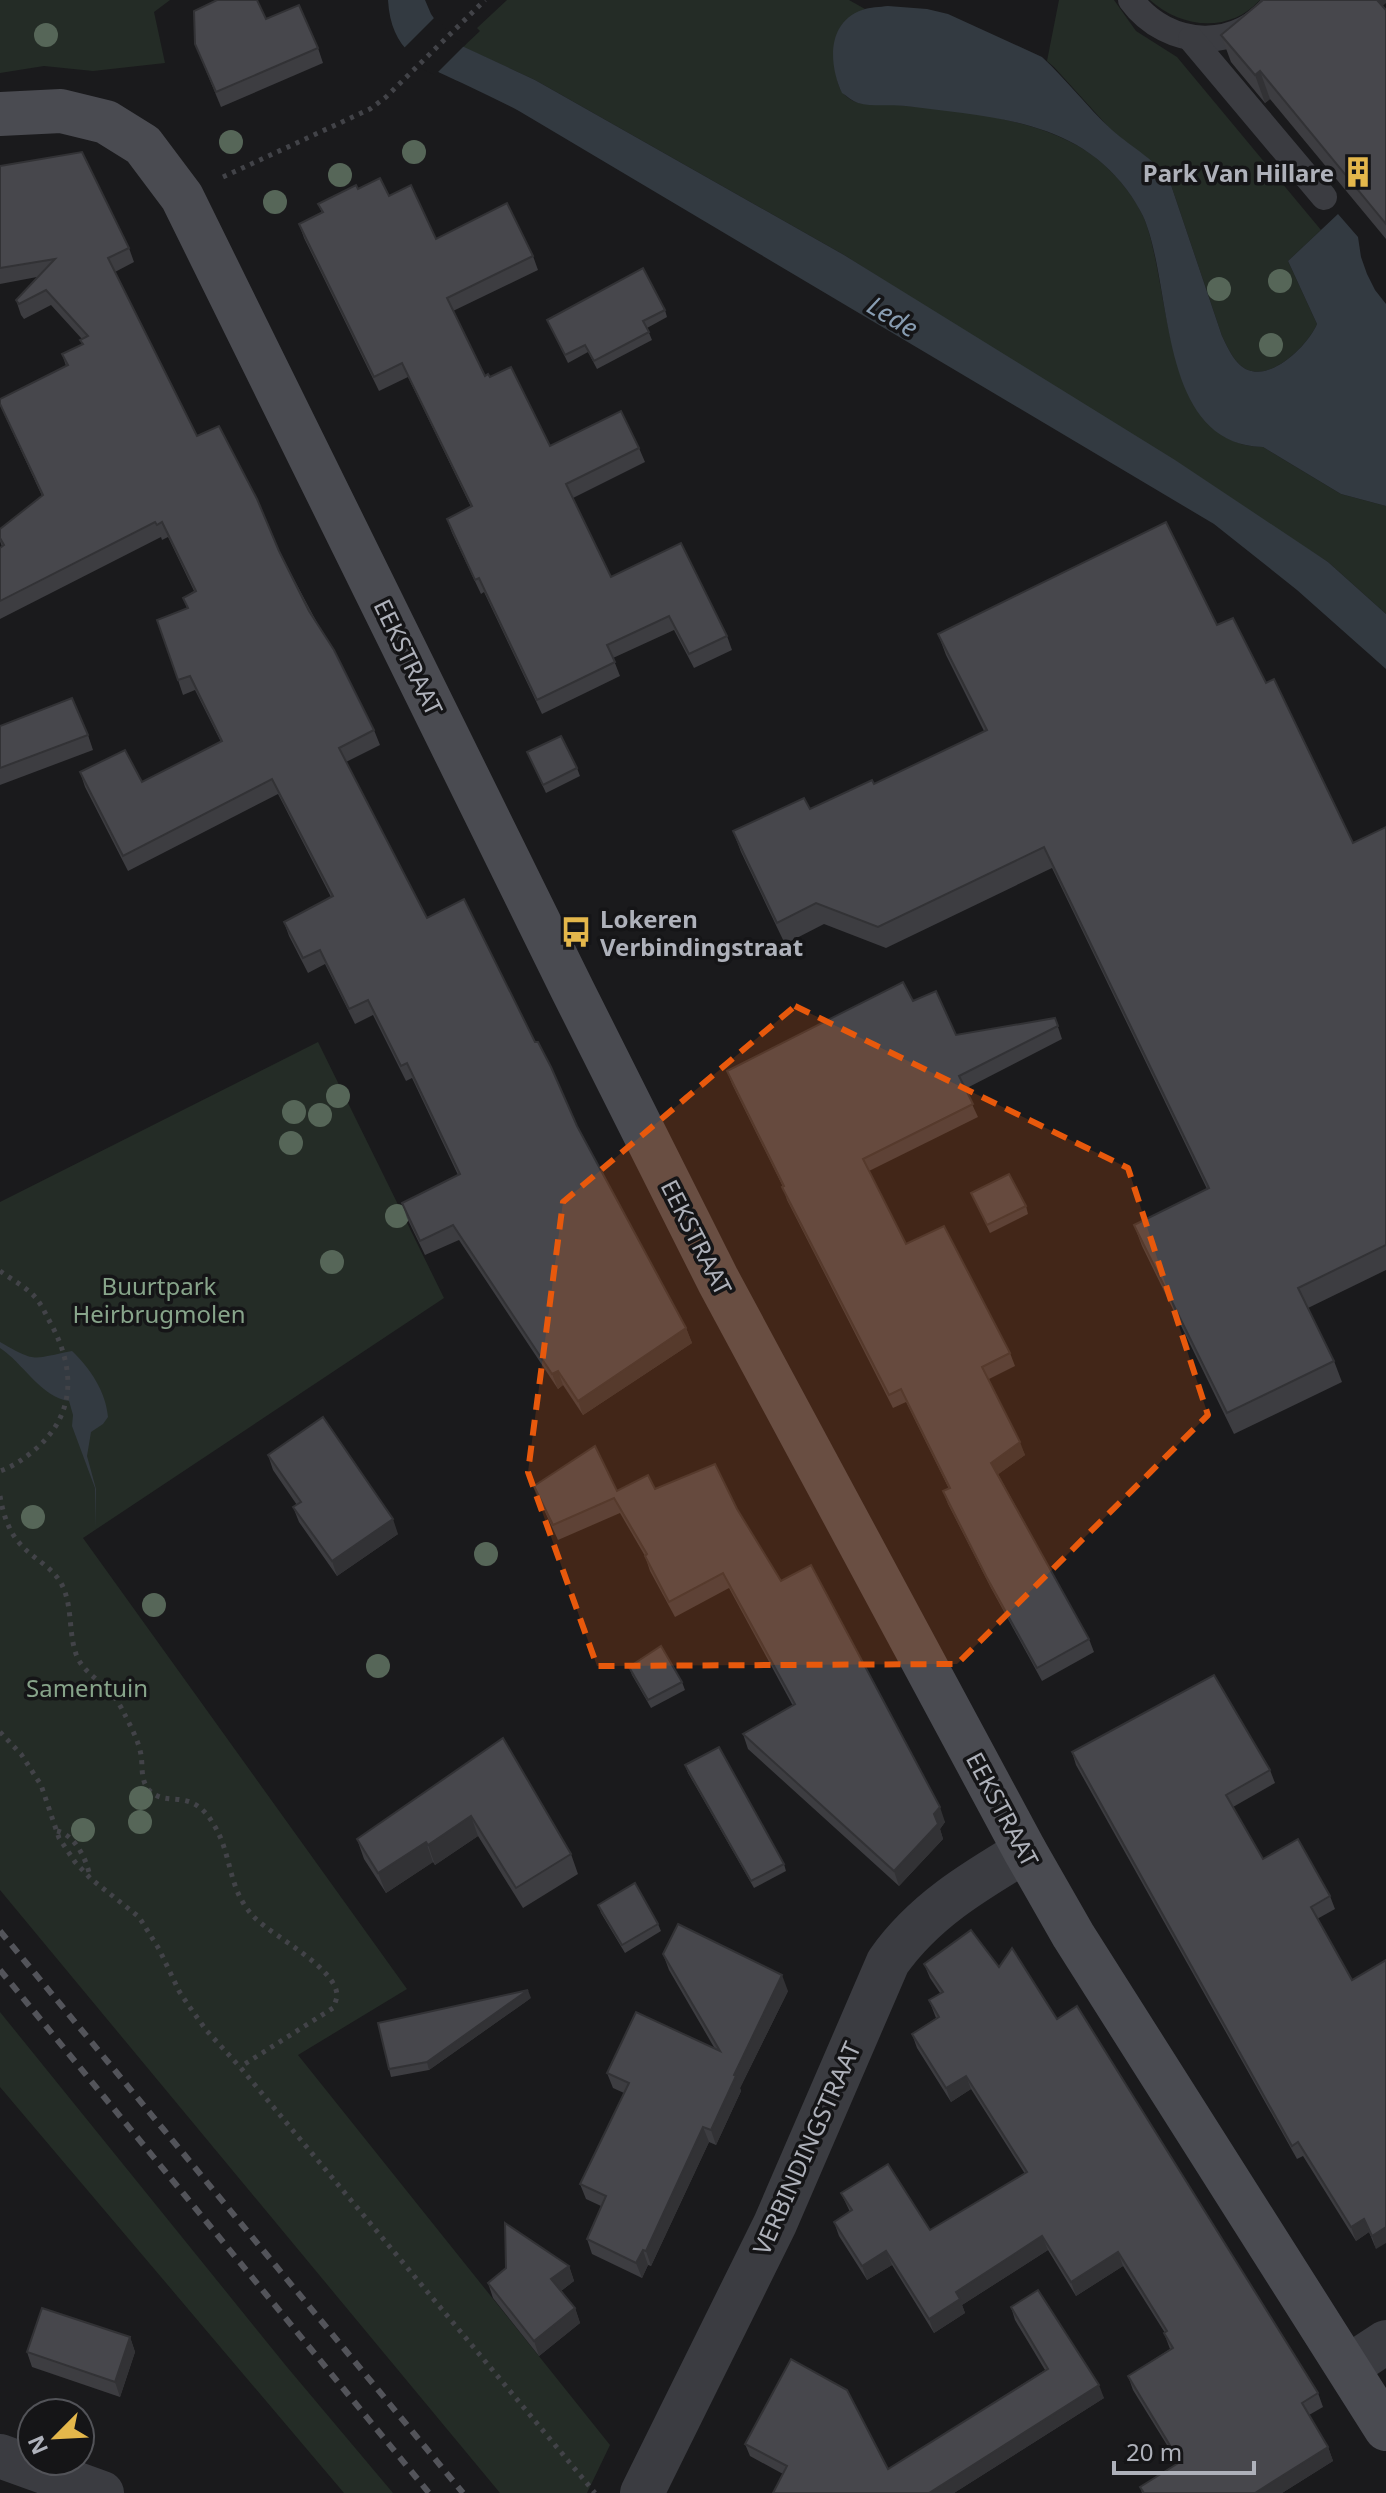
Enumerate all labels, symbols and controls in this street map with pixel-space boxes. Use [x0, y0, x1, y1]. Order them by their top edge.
building icon: Park Van Hillare [1341, 155, 1375, 189]
place label: Park Van Hillare [1143, 156, 1334, 189]
water label: Lede [861, 287, 925, 345]
street label: EEKSTRAAT [367, 593, 452, 721]
place label: Lokeren Verbindingstraat [600, 902, 803, 963]
bus stop icon: Lokeren Verbindingstraat [559, 915, 593, 949]
street label: EEKSTRAAT [654, 1174, 740, 1301]
park label: Buurtpark Heirbrugmolen [72, 1269, 246, 1330]
park label: Samentuin [26, 1671, 148, 1704]
street label: EEKSTRAAT [959, 1746, 1047, 1873]
street label: VERBINDINGSTRAAT [744, 2036, 868, 2260]
north arrow [16, 2397, 96, 2477]
scale bar [1114, 2425, 1254, 2475]
text: N [19, 2431, 54, 2460]
text: 20 m [1126, 2435, 1182, 2468]

